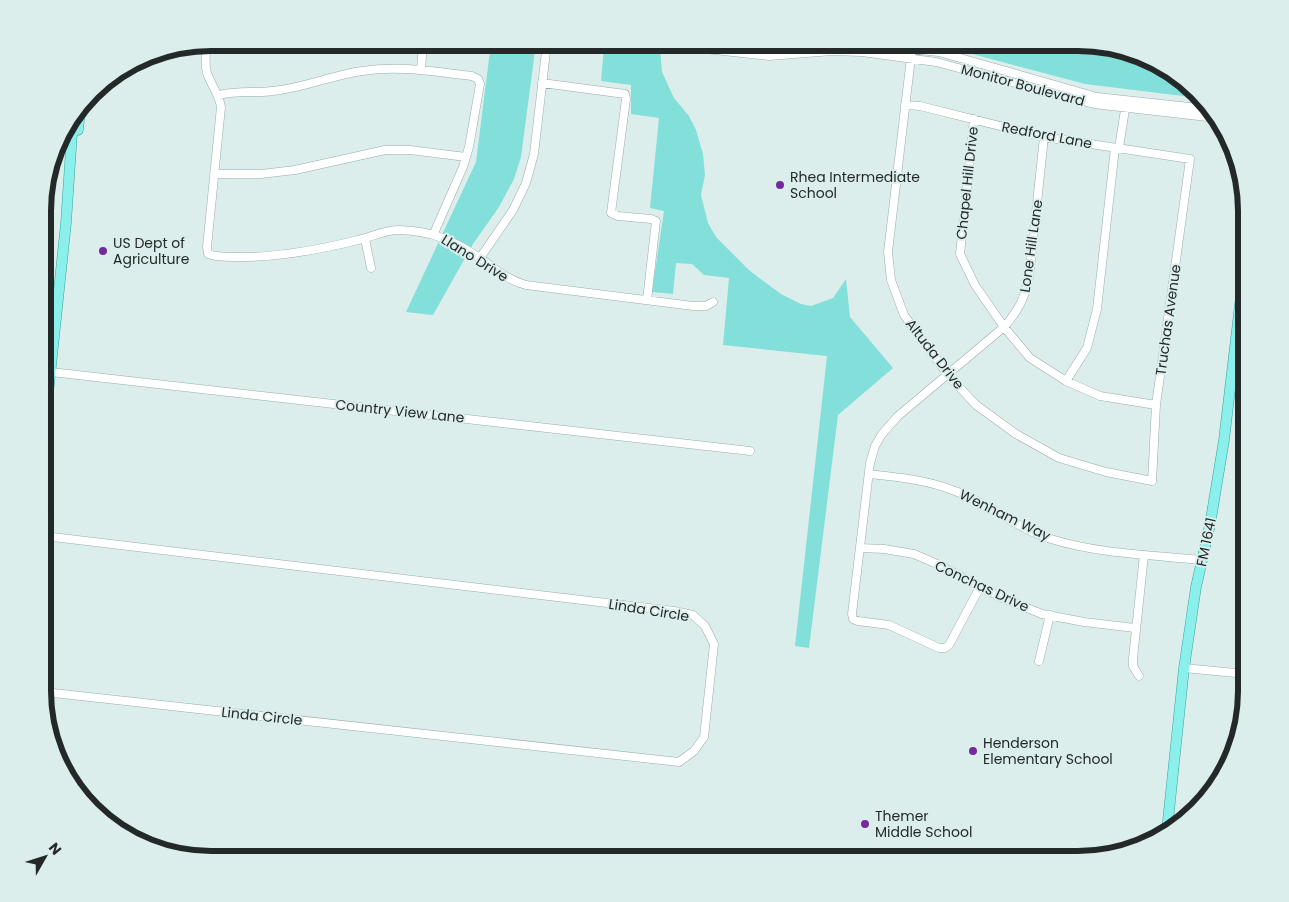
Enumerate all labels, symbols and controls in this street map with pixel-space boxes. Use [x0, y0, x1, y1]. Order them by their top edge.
street label: Monitor Boulevard [959, 59, 1087, 111]
street label: Redford Lane [1000, 116, 1094, 154]
street label: Chapel Hill Drive [951, 125, 983, 240]
place label: Rhea Intermediate School [790, 167, 920, 203]
marker: Rhea Intermediate School [774, 179, 786, 191]
street label: Lone Hill Lane [1015, 198, 1047, 294]
street label: Llano Drive [438, 229, 513, 287]
place label: US Dept of Agriculture [113, 233, 190, 269]
marker: US Dept of Agriculture [97, 245, 109, 257]
street label: Truchas Avenue [1150, 263, 1186, 377]
street label: Altuda Drive [901, 314, 969, 394]
street label: Country View Lane [335, 394, 466, 428]
street label: Wenham Way [956, 484, 1054, 546]
street label: FM 1641 [1191, 516, 1221, 568]
street label: Conchas Drive [932, 555, 1033, 617]
street label: Linda Circle [607, 594, 691, 626]
street label: Linda Circle [221, 702, 304, 730]
place label: Henderson Elementary School [983, 733, 1113, 769]
marker: Henderson Elementary School [967, 745, 979, 757]
place label: Themer Middle School [875, 806, 972, 842]
marker: Themer Middle School [859, 818, 871, 830]
north arrow [20, 832, 70, 882]
text: N [44, 838, 66, 859]

